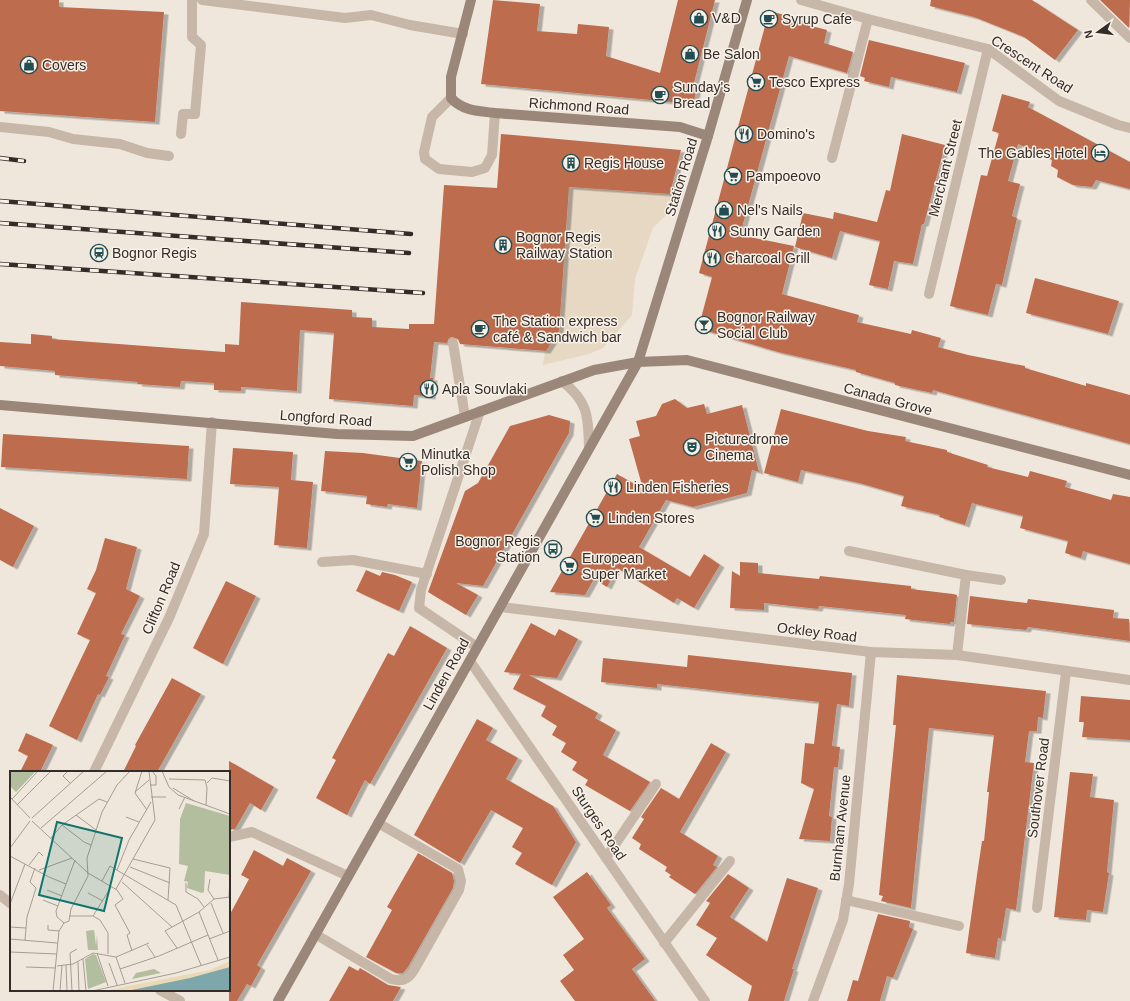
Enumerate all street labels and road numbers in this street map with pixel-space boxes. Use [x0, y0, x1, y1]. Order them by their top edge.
street label: Crescent Road [988, 32, 1076, 96]
street label: Richmond Road [528, 95, 630, 117]
street label: Merchant Street [925, 118, 965, 218]
street label: Station Road [662, 136, 700, 218]
street label: Canada Grove [842, 379, 934, 419]
street label: Longford Road [279, 407, 373, 429]
street label: Clifton Road [139, 559, 183, 637]
street label: Ockley Road [776, 619, 858, 645]
street label: Linden Road [420, 635, 472, 713]
street label: Southover Road [1024, 737, 1052, 839]
street label: Burnham Avenue [826, 774, 854, 882]
street label: Sturges Road [568, 783, 630, 863]

